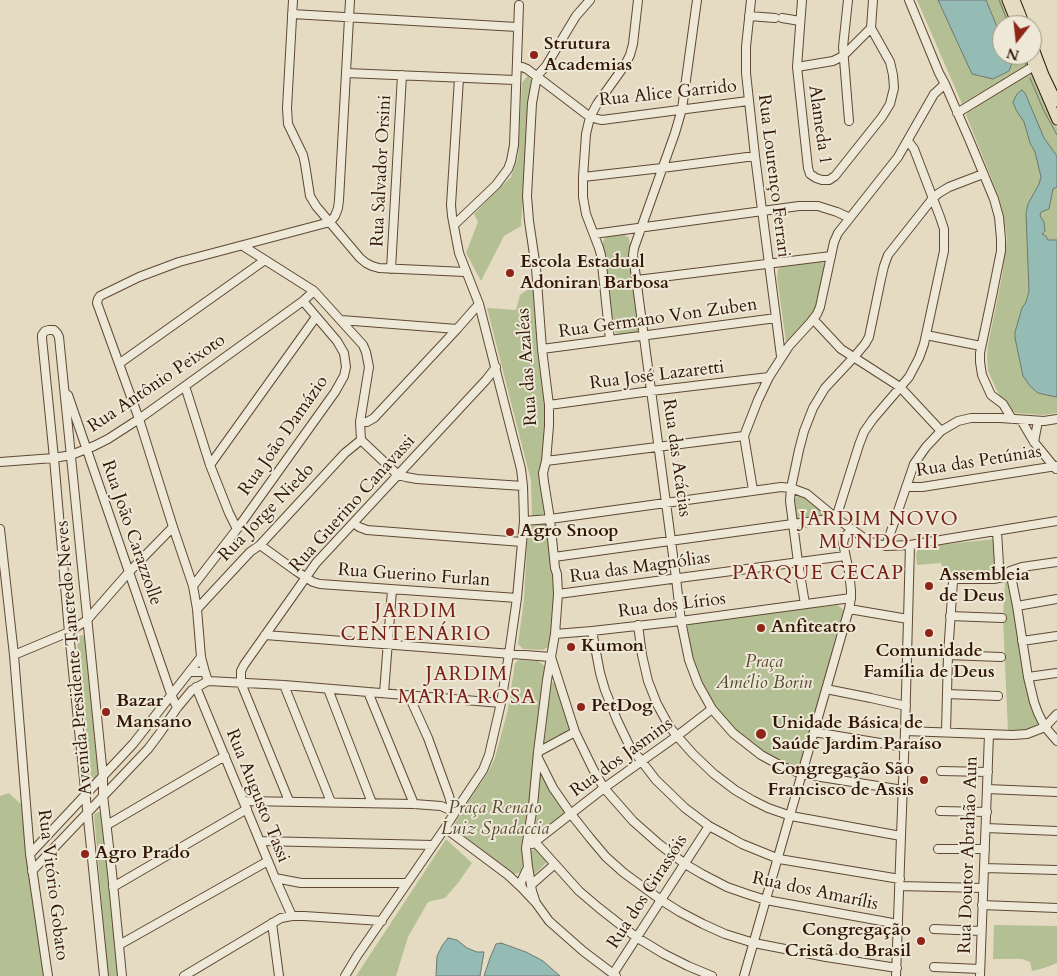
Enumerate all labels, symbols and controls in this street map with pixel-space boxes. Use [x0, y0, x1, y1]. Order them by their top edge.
north arrow [992, 15, 1042, 65]
place label: Strutura Academias [544, 34, 632, 76]
text: N [1005, 43, 1021, 65]
marker: Strutura Academias [528, 49, 540, 61]
street label: Rua Alice Garrido [598, 76, 738, 112]
street label: Alameda 1 [803, 84, 835, 166]
street label: Rua Lourenço Ferrari [752, 93, 794, 259]
street label: Rua Salvador Orsini [367, 94, 397, 248]
place label: Escola Estadual Adoniran Barbosa [520, 252, 669, 294]
marker: Escola Estadual Adoniran Barbosa [504, 267, 516, 279]
street label: Rua Germano Von Zuben [557, 294, 759, 344]
street label: Rua das Azaléas [513, 307, 543, 427]
street label: Rua Antônio Peixoto [84, 330, 230, 438]
street label: Rua José Lazaretti [588, 357, 726, 395]
street label: Rua João Damázio [235, 372, 333, 500]
street label: Rua das Acácias [657, 398, 695, 518]
street label: Rua Guerino Canavassi [286, 431, 420, 577]
street label: Rua das Petúnias [915, 441, 1043, 483]
street label: Rua João Carazzolle [96, 458, 166, 608]
street label: Rua Jorge Niedo [215, 459, 319, 567]
district label: JARDIM NOVO MUNDO III [798, 508, 960, 555]
street label: Avenida Presidente Tancredo Neves [52, 520, 98, 796]
place label: Agro Snoop [520, 521, 619, 543]
marker: Agro Snoop [504, 526, 516, 538]
street label: Rua das Magnólias [568, 547, 712, 589]
street label: Rua Guerino Furlan [337, 560, 491, 592]
district label: PARQUE CECAP [730, 562, 906, 586]
place label: Assembleia de Deus [939, 565, 1030, 608]
marker: Assembleia de Deus [923, 580, 935, 592]
street label: Rua dos Lírios [617, 589, 727, 623]
district label: JARDIM CENTENÁRIO [339, 600, 493, 647]
place label: Anfiteatro [771, 617, 856, 639]
marker: Anfiteatro [755, 622, 767, 634]
marker: Comunidade Família de Deus [923, 627, 935, 639]
place label: Kumon [581, 636, 644, 658]
marker: Kumon [565, 641, 577, 653]
place label: Comunidade Família de Deus [863, 641, 995, 684]
park label: Praça Amélio Borin [716, 652, 812, 694]
district label: JARDIM MARIA ROSA [396, 663, 538, 710]
place label: Bazar Mansano [116, 691, 192, 734]
place label: PetDog [591, 696, 653, 718]
marker: PetDog [575, 701, 587, 713]
marker: Bazar Mansano [100, 706, 112, 718]
place label: Unidade Básica de Saúde Jardim Paraíso [772, 713, 942, 756]
street label: Rua dos Jasmins [566, 714, 678, 802]
street label: Rua Augusto Tassi [220, 726, 294, 866]
marker: Unidade Básica de Saúde Jardim Paraíso [754, 727, 768, 741]
street label: Rua Doutor Abrahão Aun [955, 756, 983, 954]
place label: Congregação São Francisco de Assis [768, 759, 914, 802]
marker: Congregação São Francisco de Assis [918, 774, 930, 786]
park label: Praça Renato Luiz Spadaccia [441, 798, 549, 841]
street label: Rua Vitório Gobato [32, 808, 72, 962]
street label: Rua dos Girassóis [603, 831, 693, 953]
place label: Agro Prado [95, 843, 190, 865]
marker: Agro Prado [79, 848, 91, 860]
street label: Rua dos Amarílis [750, 868, 880, 916]
place label: Congregação Cristã do Brasil [785, 920, 911, 962]
marker: Congregação Cristã do Brasil [915, 935, 927, 947]

